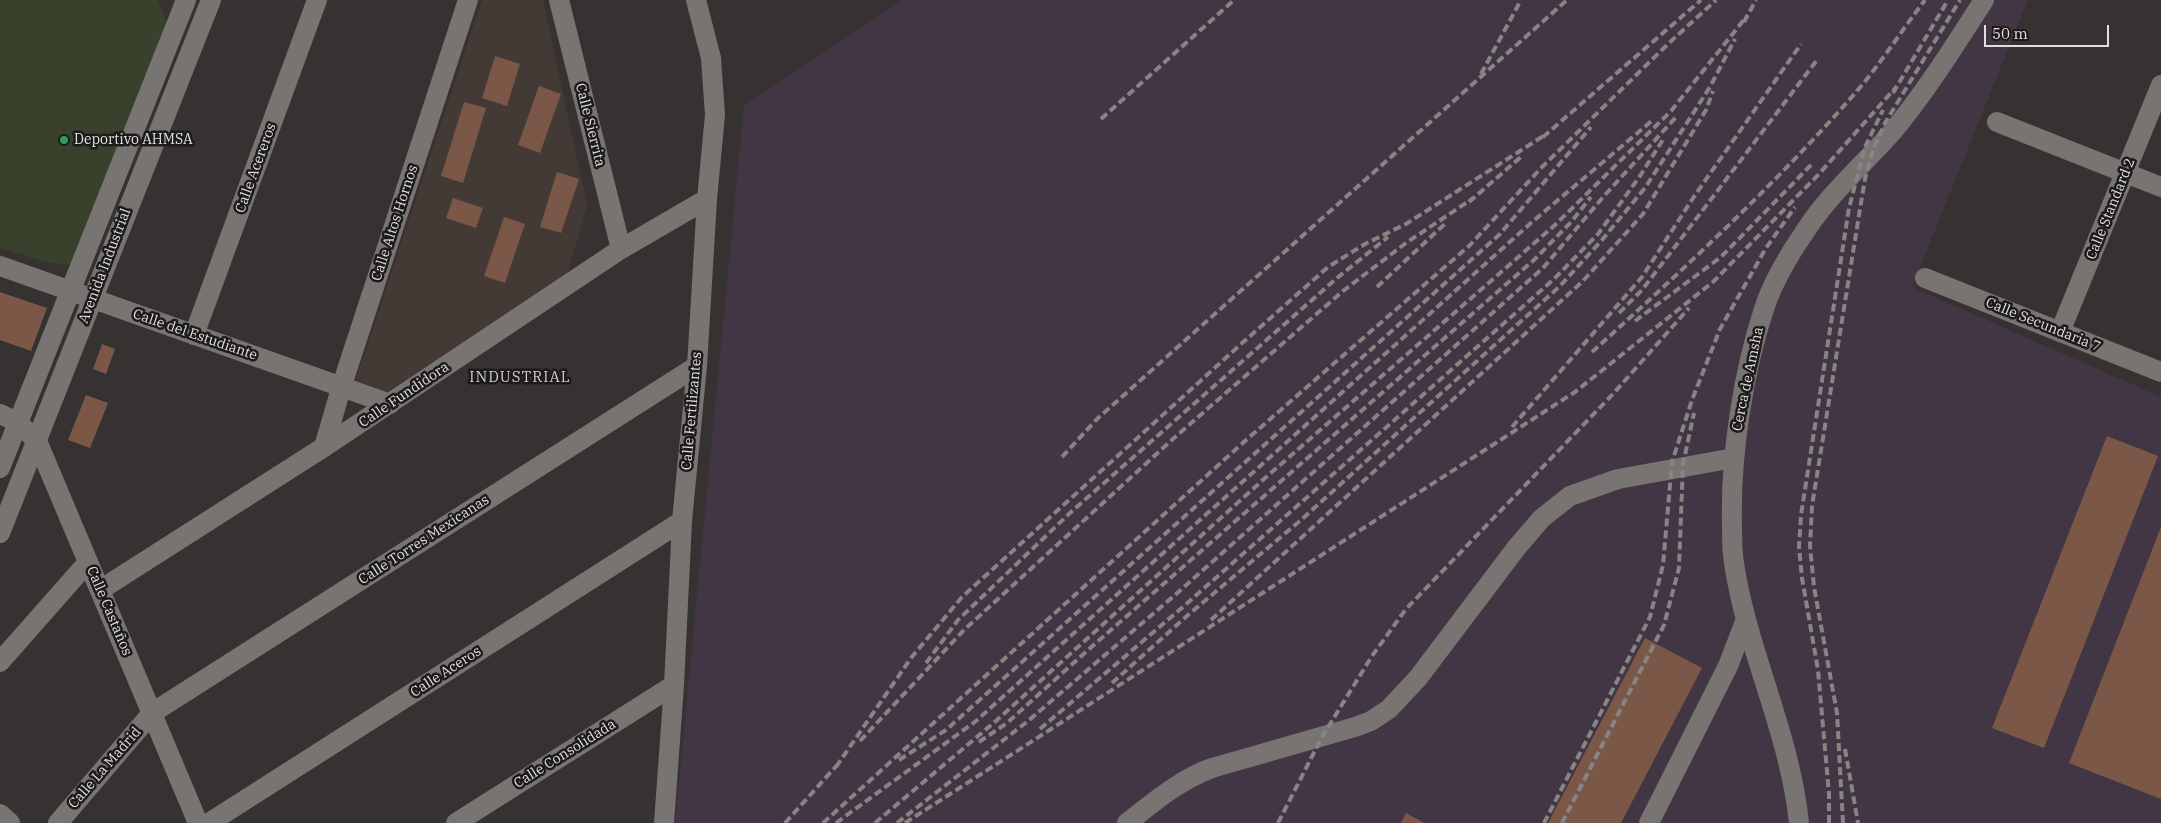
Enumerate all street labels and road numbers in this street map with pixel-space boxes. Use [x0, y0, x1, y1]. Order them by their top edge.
street label: Calle Sierrita [572, 82, 608, 168]
street label: Calle Acereros [232, 121, 280, 215]
street label: Calle Standard 2 [2083, 156, 2139, 262]
street label: Calle Altos Hornos [368, 163, 422, 283]
street label: Avenida Industrial [75, 206, 135, 326]
street label: Calle Secundaria 7 [1983, 294, 2103, 356]
street label: Calle del Estudiante [131, 306, 259, 364]
street label: Cerca de Amsha [1729, 325, 1767, 433]
street label: Calle Fertilizantes [678, 351, 706, 471]
street label: Calle Fundidora [356, 359, 452, 431]
street label: Calle Torres Mexicanas [356, 492, 492, 588]
street label: Calle Castaños [83, 564, 135, 658]
street label: Calle Aceros [408, 643, 484, 701]
street label: Calle Consolidada [511, 716, 619, 792]
street label: Calle La Madrid [65, 724, 145, 812]

